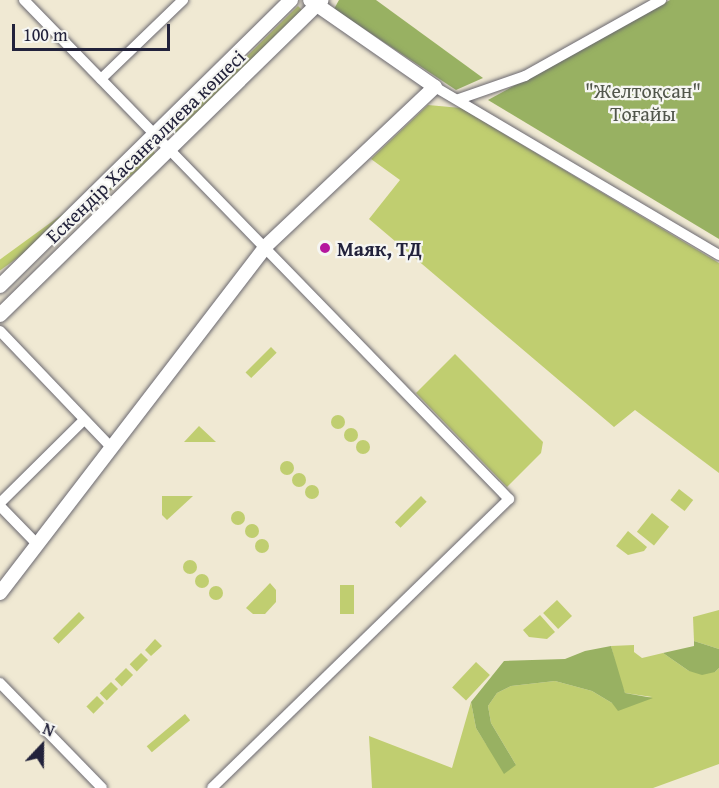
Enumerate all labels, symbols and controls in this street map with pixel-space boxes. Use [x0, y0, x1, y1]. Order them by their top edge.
scale bar [15, 12, 172, 50]
text: 100 m [23, 21, 68, 48]
street label: Ескендір Хасанғалиева көшесі [40, 44, 250, 248]
park label: "Желтоқсан" Тоғайы [585, 79, 701, 126]
place label: Маяк, ТД [337, 236, 422, 260]
marker: Маяк, ТД [318, 241, 332, 255]
north arrow [12, 716, 72, 776]
text: N [39, 716, 58, 742]

